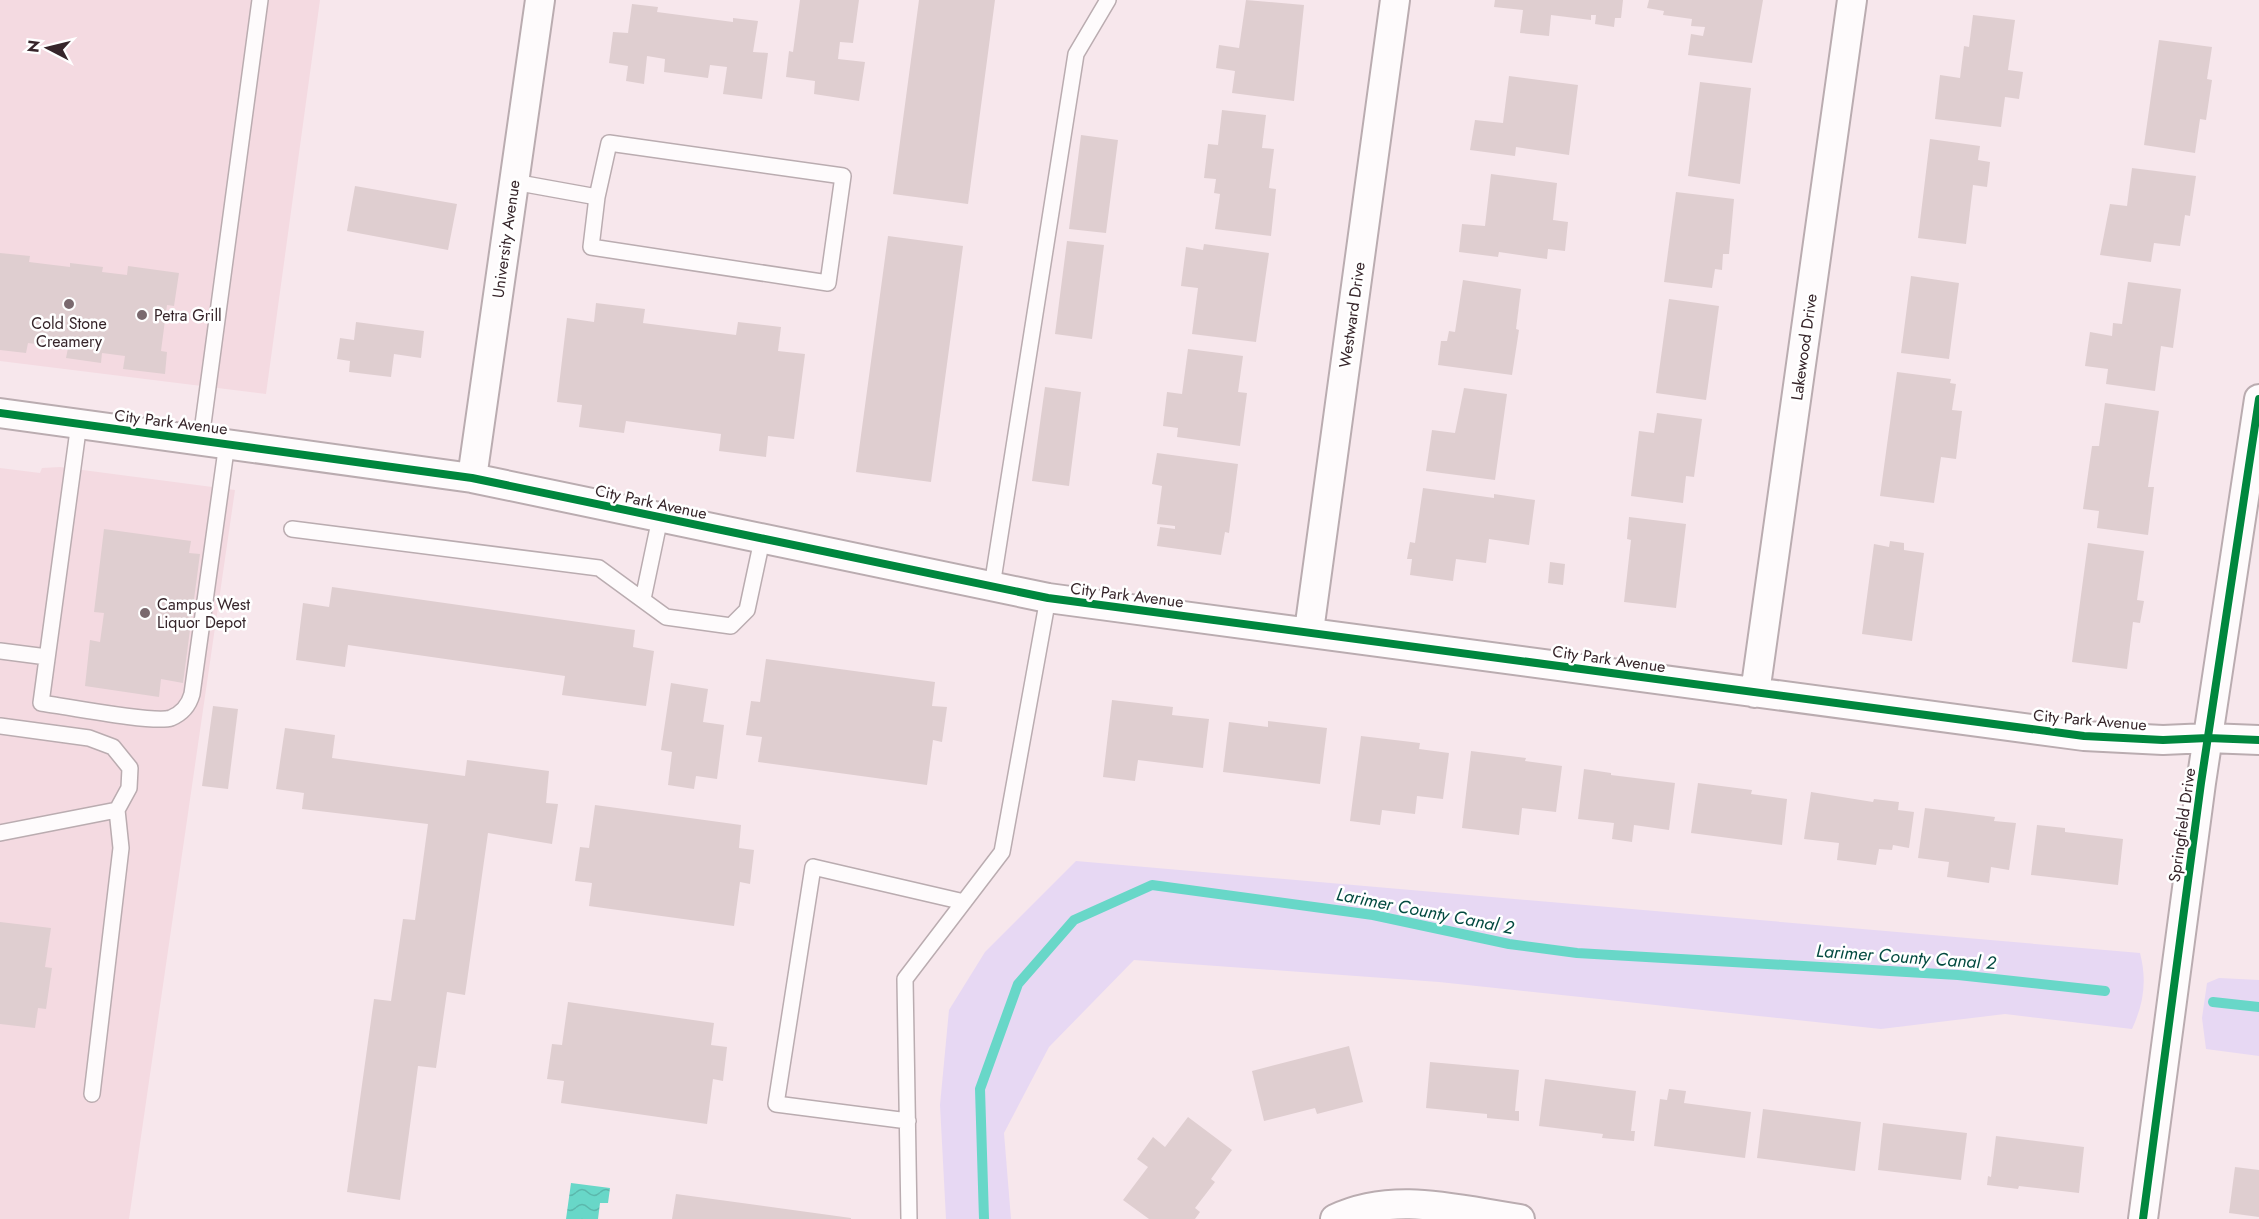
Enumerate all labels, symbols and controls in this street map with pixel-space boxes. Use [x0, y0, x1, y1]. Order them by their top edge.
north arrow [18, 18, 78, 78]
text: N [21, 39, 46, 54]
street label: University Avenue [486, 178, 526, 300]
street label: Westward Drive [1333, 261, 1371, 369]
street label: Lakewood Drive [1785, 292, 1823, 402]
marker: Cold Stone Creamery [62, 297, 76, 311]
place label: Petra Grill [154, 304, 222, 327]
marker: Petra Grill [135, 308, 149, 322]
place label: Cold Stone Creamery [31, 312, 107, 353]
street label: City Park Avenue [113, 404, 229, 440]
street label: City Park Avenue [593, 479, 709, 525]
street label: City Park Avenue [1069, 577, 1185, 613]
place label: Campus West Liquor Depot [157, 593, 250, 634]
marker: Campus West Liquor Depot [138, 606, 152, 620]
street label: City Park Avenue [1551, 640, 1667, 678]
street label: City Park Avenue [2032, 704, 2148, 736]
street label: Springfield Drive [2163, 766, 2201, 884]
water label: Larimer County Canal 2 [1334, 881, 1517, 941]
water label: Larimer County Canal 2 [1815, 938, 1998, 976]

